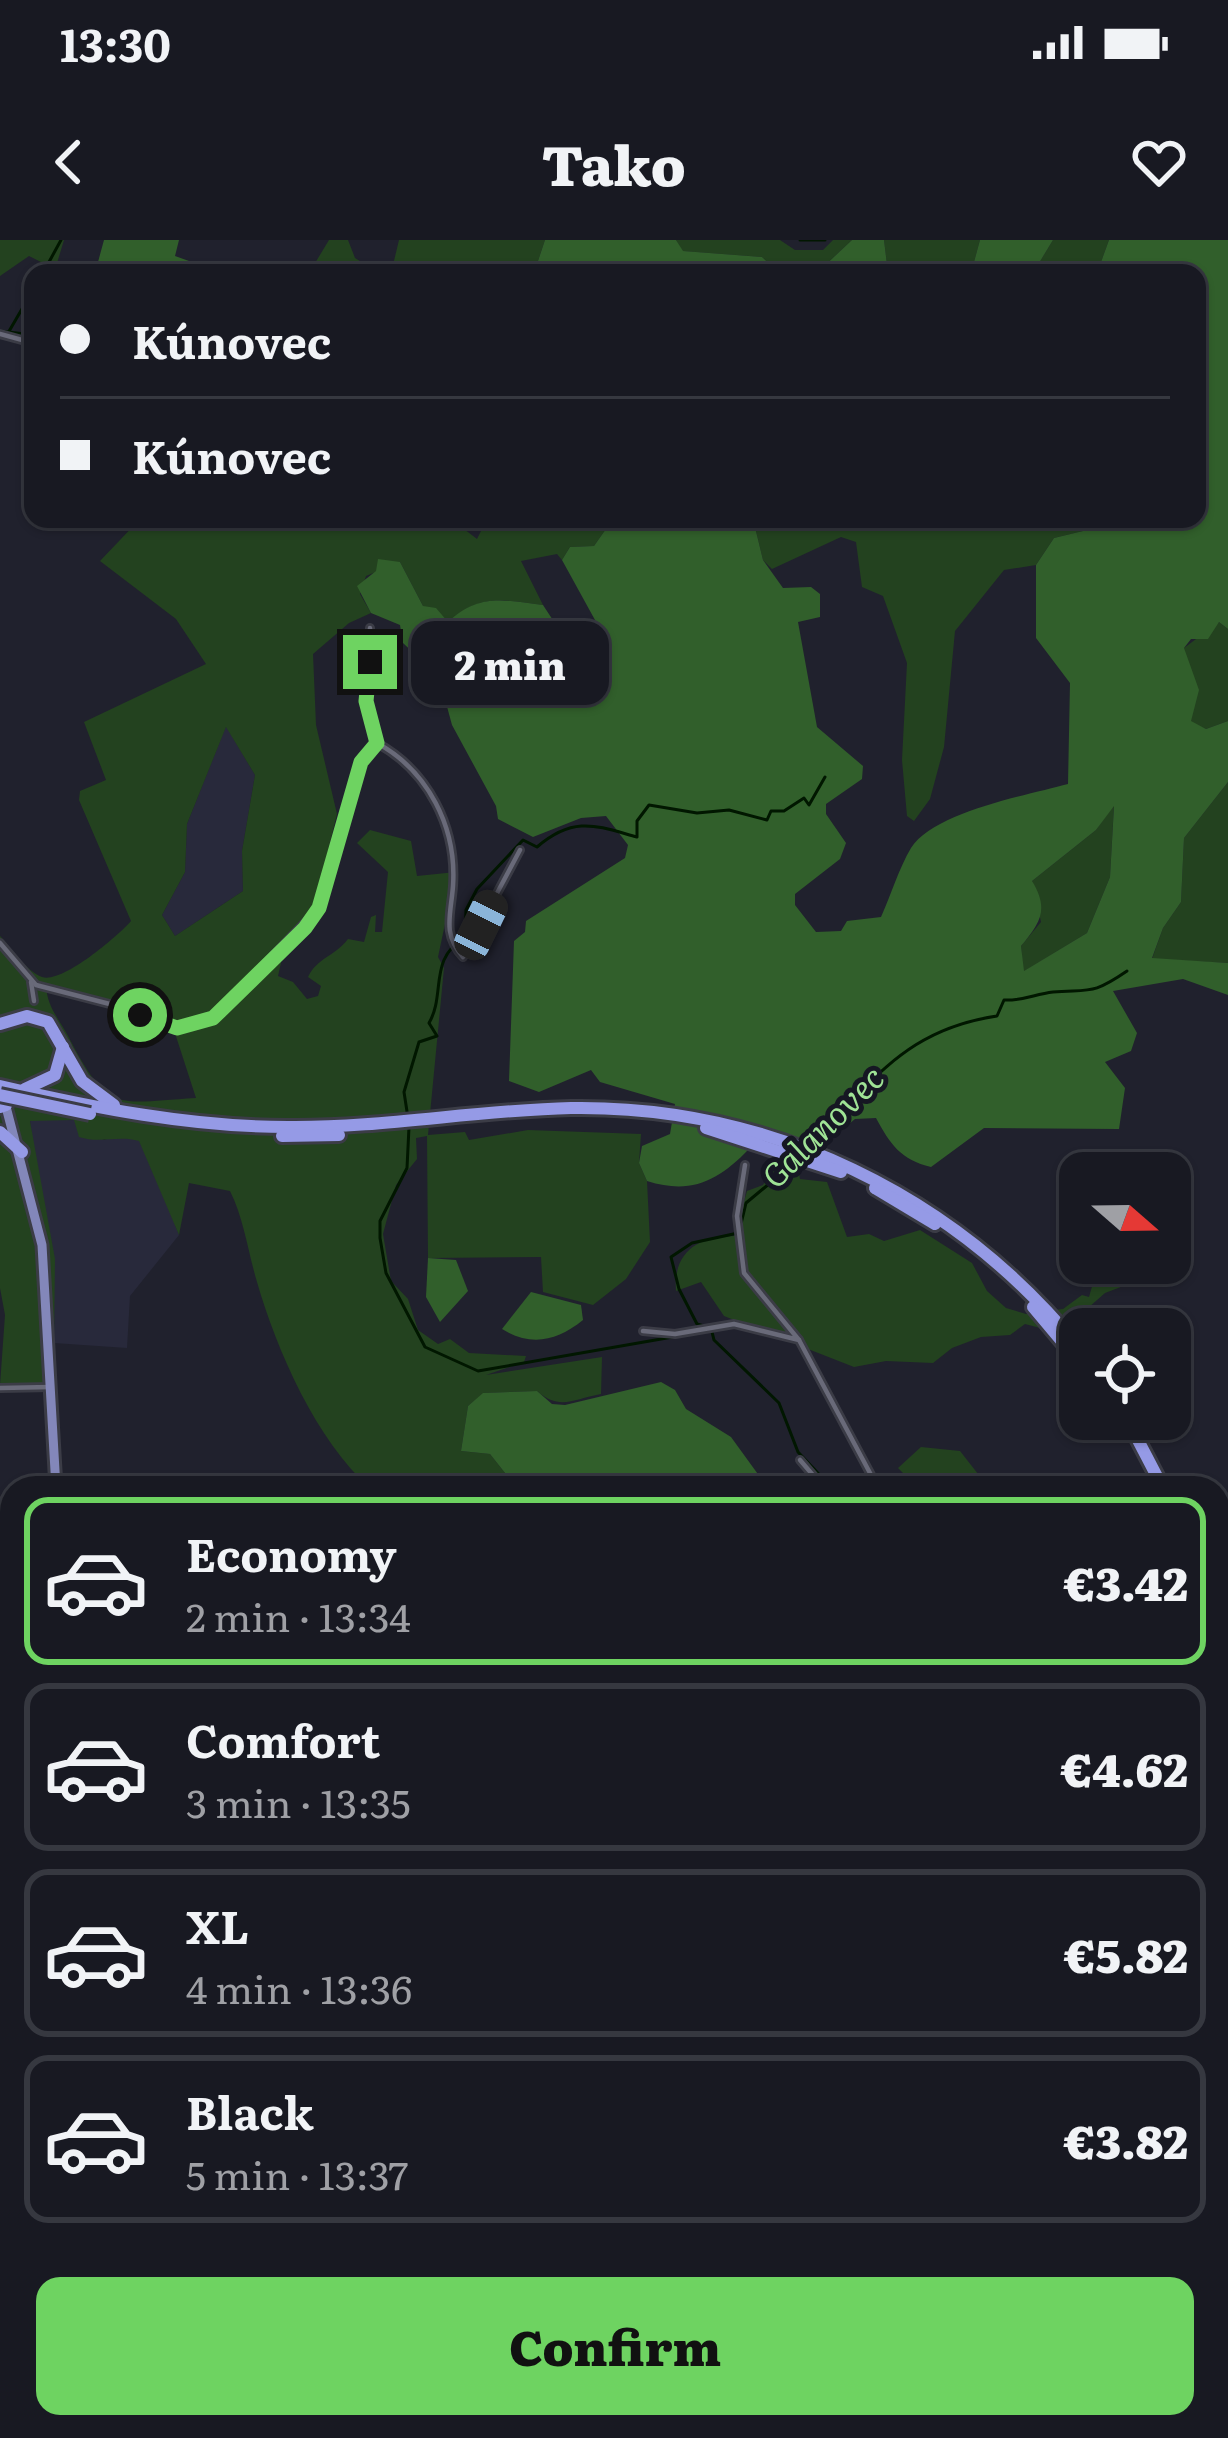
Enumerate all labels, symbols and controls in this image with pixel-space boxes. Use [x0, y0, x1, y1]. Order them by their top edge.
text: 13:30 [60, 9, 171, 76]
text: Tako [542, 122, 686, 203]
icon: back [36, 129, 102, 195]
icon: heart [1126, 129, 1192, 195]
text: Kúnovec [132, 306, 331, 373]
text: Kúnovec [132, 421, 331, 488]
callout: 2 min [412, 620, 610, 704]
text: 2 min [454, 634, 566, 692]
route end [343, 635, 397, 689]
car [449, 885, 513, 965]
route start [113, 988, 167, 1042]
water label: Galanovec [749, 1053, 894, 1198]
north arrow [1059, 1152, 1191, 1284]
map controls [1059, 1152, 1191, 1440]
button: locate [1059, 1308, 1191, 1440]
text: Economy [186, 1519, 397, 1586]
icon: car [42, 1527, 150, 1635]
text: €3.42 [1064, 1548, 1188, 1615]
text: 2 min · 13:34 [186, 1586, 411, 1644]
text: Comfort [186, 1705, 380, 1772]
icon: car [42, 1713, 150, 1821]
text: €4.62 [1061, 1734, 1188, 1801]
text: 3 min · 13:35 [186, 1772, 411, 1830]
text: XL [186, 1891, 249, 1958]
icon: car [42, 1899, 150, 2007]
text: €5.82 [1064, 1920, 1188, 1987]
text: 4 min · 13:36 [186, 1958, 412, 2016]
text: Black [186, 2077, 314, 2144]
icon: car [42, 2085, 150, 2193]
text: €3.82 [1064, 2106, 1188, 2173]
text: 5 min · 13:37 [186, 2144, 408, 2202]
button: Confirm [36, 2277, 1194, 2415]

